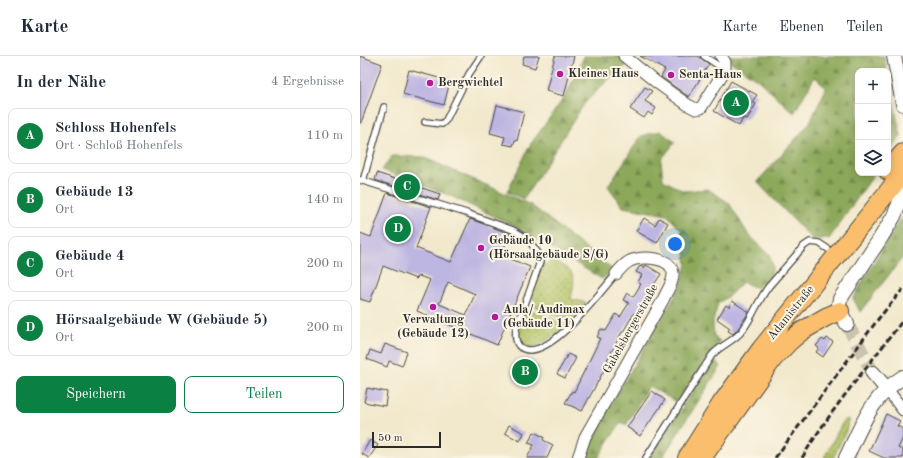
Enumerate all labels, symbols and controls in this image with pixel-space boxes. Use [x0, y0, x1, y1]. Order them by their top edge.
text: Karte [20, 18, 68, 37]
text: Karte [723, 20, 757, 34]
text: Ebenen [779, 20, 824, 34]
text: Teilen [846, 20, 883, 34]
place label: Kleines Haus [568, 68, 639, 80]
map controls [855, 68, 891, 176]
button: + [855, 68, 891, 104]
marker: Kleines Haus [555, 69, 565, 79]
place label: Senta-Haus [679, 69, 741, 81]
marker: Senta-Haus [666, 70, 676, 80]
text: In der Nähe [16, 74, 106, 91]
text: 4 Ergebnisse [271, 75, 344, 88]
place label: Bergwichtel [438, 77, 503, 89]
marker: Bergwichtel [425, 78, 435, 88]
pin: A [723, 88, 749, 118]
button: − [855, 104, 891, 140]
text: Schloss Hohenfels [55, 121, 176, 136]
text: A [25, 129, 35, 142]
text: 110 m [306, 129, 343, 142]
text: Ort · Schloß Hohenfels [55, 139, 182, 152]
button: layers [855, 140, 891, 176]
pin: C [394, 172, 420, 202]
text: Gebäude 13 [55, 185, 133, 200]
text: B [25, 193, 35, 206]
text: 140 m [306, 193, 343, 206]
text: Ort [55, 203, 74, 216]
pin: D [385, 214, 411, 244]
your location [665, 234, 685, 254]
place label: Gebäude 10 (Hörsaalgebäude S/G) [489, 235, 608, 261]
marker: Gebäude 10 (Hörsaalgebäude S/G) [476, 243, 486, 253]
text: Gebäude 4 [55, 249, 125, 264]
text: C [26, 257, 34, 270]
text: 200 m [306, 257, 343, 270]
text: Ort [55, 267, 74, 280]
street label: Gabelsbergerstraße [601, 282, 661, 376]
street label: Adamistraße [766, 283, 817, 343]
marker: Verwaltung (Gebäude 12) [428, 302, 438, 312]
place label: Aula/ Audimax (Gebäude 11) [503, 304, 585, 330]
marker: Aula/ Audimax (Gebäude 11) [490, 312, 500, 322]
text: Hörsaalgebäude W (Gebäude 5) [55, 313, 267, 328]
place label: Verwaltung (Gebäude 12) [397, 314, 469, 340]
text: D [25, 321, 35, 334]
text: 200 m [306, 321, 343, 334]
text: Ort [55, 331, 74, 344]
pin: B [512, 357, 538, 387]
button: Speichern [16, 376, 176, 413]
button: Teilen [184, 376, 344, 413]
scale bar [372, 430, 441, 449]
text: 50 m [378, 433, 403, 444]

